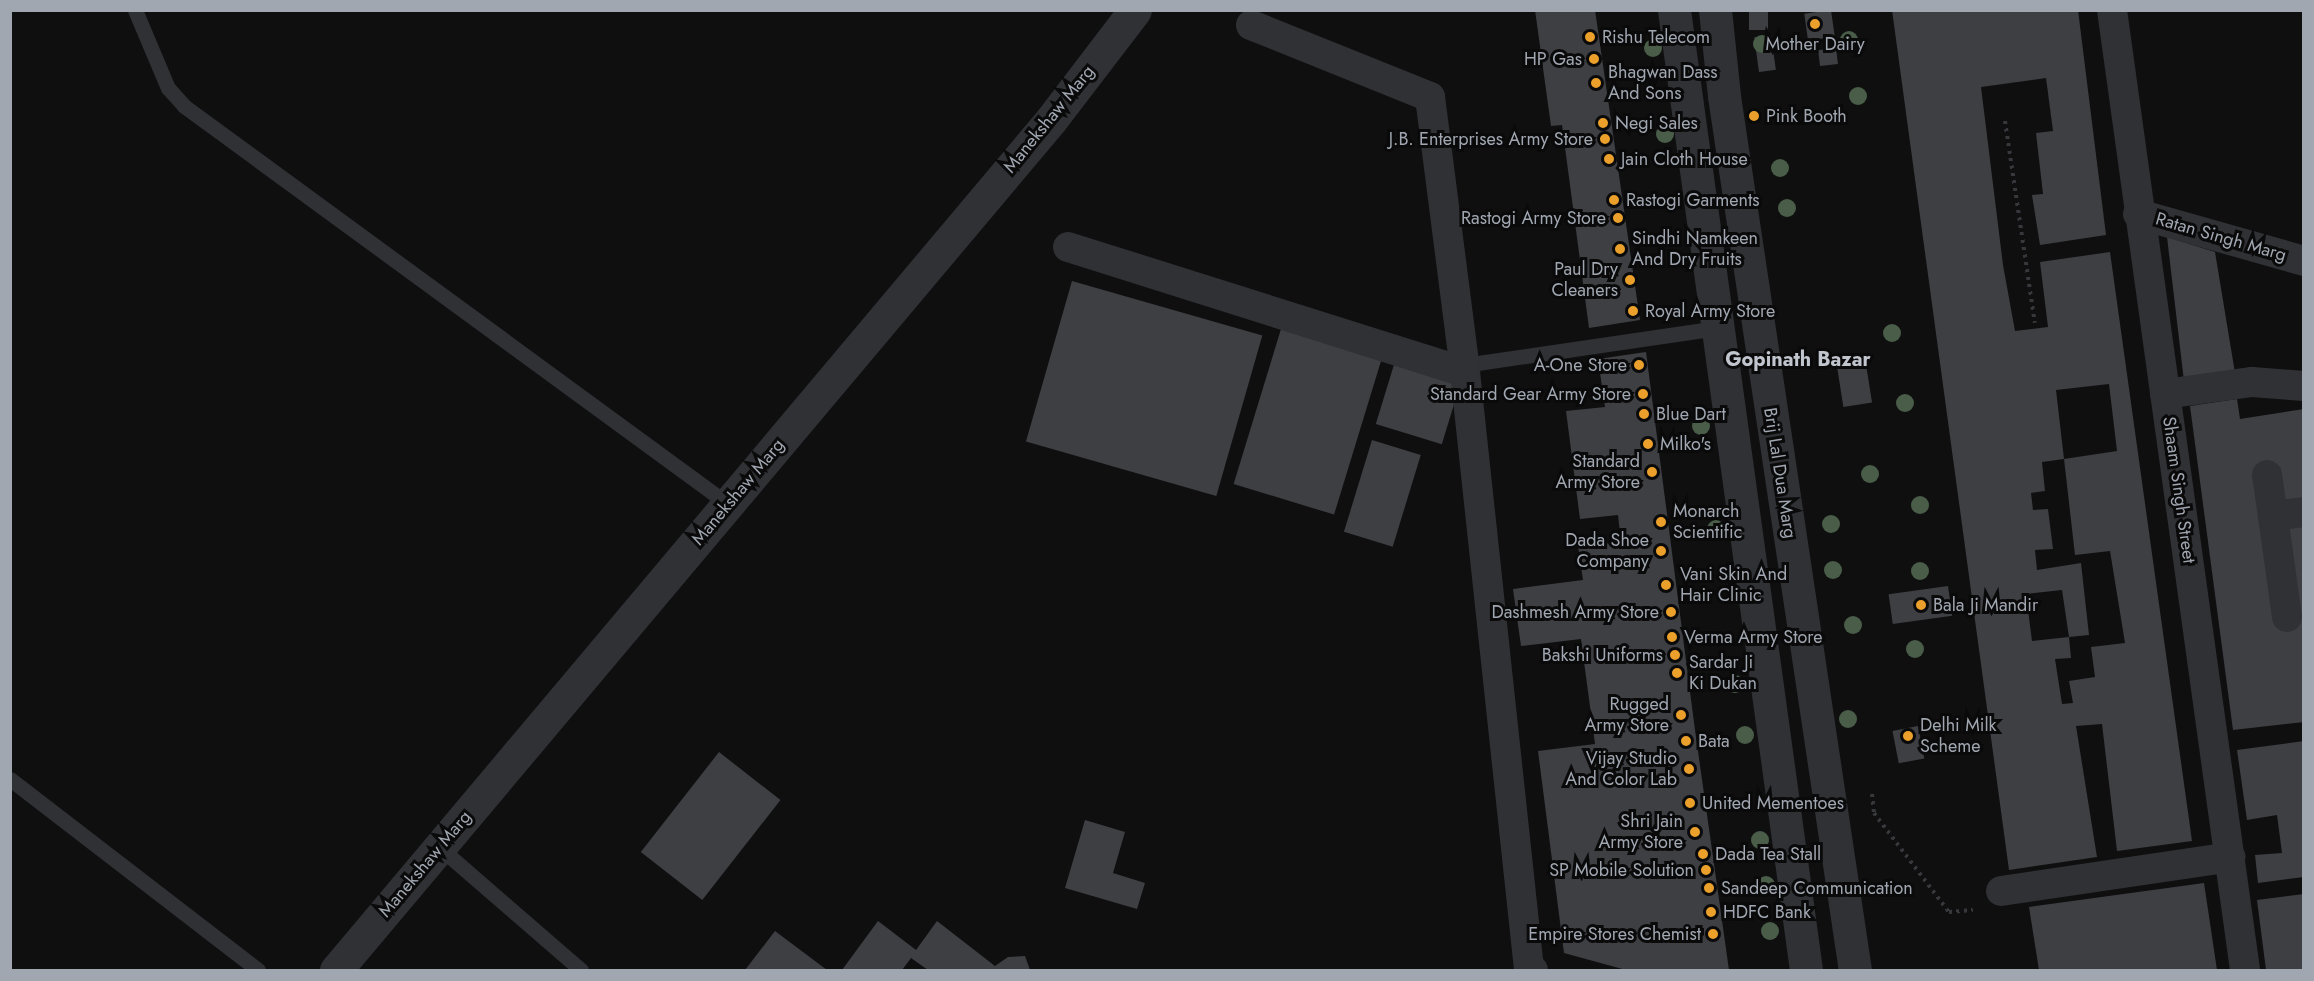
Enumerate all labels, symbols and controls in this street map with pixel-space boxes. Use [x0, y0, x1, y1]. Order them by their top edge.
marker: Mother Dairy [1808, 17, 1822, 31]
place label: Rishu Telecom [1602, 26, 1710, 48]
marker: Rishu Telecom [1583, 30, 1597, 44]
place label: Mother Dairy [1765, 33, 1865, 55]
place label: HP Gas [1524, 48, 1582, 70]
marker: HP Gas [1587, 52, 1601, 66]
street label: Manekshaw Marg [999, 61, 1099, 177]
place label: Bhagwan Dass And Sons [1608, 62, 1718, 104]
marker: Bhagwan Dass And Sons [1589, 76, 1603, 90]
place label: Pink Booth [1766, 105, 1847, 127]
marker: Pink Booth [1747, 109, 1761, 123]
place label: Negi Sales [1615, 112, 1698, 134]
marker: Negi Sales [1596, 116, 1610, 130]
place label: J.B. Enterprises Army Store [1389, 128, 1593, 150]
marker: J.B. Enterprises Army Store [1598, 132, 1612, 146]
place label: Jain Cloth House [1621, 148, 1748, 170]
marker: Jain Cloth House [1602, 152, 1616, 166]
place label: Rastogi Garments [1626, 189, 1760, 211]
marker: Rastogi Garments [1607, 193, 1621, 207]
place label: Rastogi Army Store [1461, 207, 1606, 229]
street label: Ratan Singh Marg [2153, 208, 2289, 266]
marker: Rastogi Army Store [1611, 211, 1625, 225]
place label: Sindhi Namkeen And Dry Fruits [1632, 228, 1758, 270]
marker: Sindhi Namkeen And Dry Fruits [1613, 242, 1627, 256]
place label: Paul Dry Cleaners [1551, 259, 1618, 302]
marker: Paul Dry Cleaners [1623, 273, 1637, 287]
place label: Royal Army Store [1645, 300, 1775, 322]
marker: Royal Army Store [1626, 304, 1640, 318]
district label: Gopinath Bazar [1725, 347, 1871, 371]
place label: A-One Store [1534, 354, 1627, 376]
marker: A-One Store [1632, 358, 1646, 372]
place label: Standard Gear Army Store [1430, 383, 1631, 405]
marker: Standard Gear Army Store [1636, 387, 1650, 401]
place label: Blue Dart [1656, 403, 1726, 425]
street label: Brij Lal Dua Marg [1759, 406, 1801, 540]
marker: Blue Dart [1637, 407, 1651, 421]
street label: Shaam Singh Street [2158, 415, 2200, 565]
place label: Milko's [1660, 433, 1711, 455]
street label: Manekshaw Marg [687, 434, 789, 550]
marker: Milko's [1641, 437, 1655, 451]
place label: Standard Army Store [1555, 451, 1640, 494]
marker: Standard Army Store [1645, 465, 1659, 479]
place label: Monarch Scientific [1673, 501, 1742, 544]
marker: Monarch Scientific [1654, 515, 1668, 529]
place label: Dada Shoe Company [1565, 530, 1649, 572]
marker: Dada Shoe Company [1654, 544, 1668, 558]
place label: Vani Skin And Hair Clinic [1680, 564, 1787, 606]
marker: Vani Skin And Hair Clinic [1657, 576, 1675, 594]
place label: Bala Ji Mandir [1933, 594, 2038, 616]
marker: Bala Ji Mandir [1914, 598, 1928, 612]
place label: Dashmesh Army Store [1491, 601, 1659, 623]
marker: Dashmesh Army Store [1664, 605, 1678, 619]
place label: Verma Army Store [1684, 626, 1822, 648]
marker: Verma Army Store [1665, 630, 1679, 644]
place label: Bakshi Uniforms [1542, 644, 1663, 666]
marker: Bakshi Uniforms [1668, 648, 1682, 662]
place label: Sardar Ji Ki Dukan [1689, 652, 1757, 694]
marker: Sardar Ji Ki Dukan [1670, 666, 1684, 680]
place label: Rugged Army Store [1584, 694, 1669, 736]
marker: Rugged Army Store [1674, 708, 1688, 722]
place label: Delhi Milk Scheme [1920, 715, 1996, 758]
marker: Delhi Milk Scheme [1901, 729, 1915, 743]
place label: Bata [1698, 730, 1730, 752]
marker: Bata [1679, 734, 1693, 748]
place label: Vijay Studio And Color Lab [1565, 748, 1677, 790]
marker: Vijay Studio And Color Lab [1682, 762, 1696, 776]
place label: United Mementoes [1702, 792, 1844, 814]
marker: United Mementoes [1683, 796, 1697, 810]
street label: Manekshaw Marg [374, 806, 476, 922]
place label: Shri Jain Army Store [1598, 811, 1683, 854]
marker: Shri Jain Army Store [1688, 825, 1702, 839]
place label: Dada Tea Stall [1715, 843, 1821, 865]
marker: Dada Tea Stall [1696, 847, 1710, 861]
place label: SP Mobile Solution [1549, 859, 1694, 881]
marker: SP Mobile Solution [1699, 863, 1713, 877]
place label: Sandeep Communication [1721, 877, 1913, 899]
marker: Sandeep Communication [1702, 881, 1716, 895]
place label: HDFC Bank [1723, 901, 1811, 923]
marker: HDFC Bank [1704, 905, 1718, 919]
place label: Empire Stores Chemist [1528, 923, 1701, 945]
marker: Empire Stores Chemist [1706, 927, 1720, 941]

